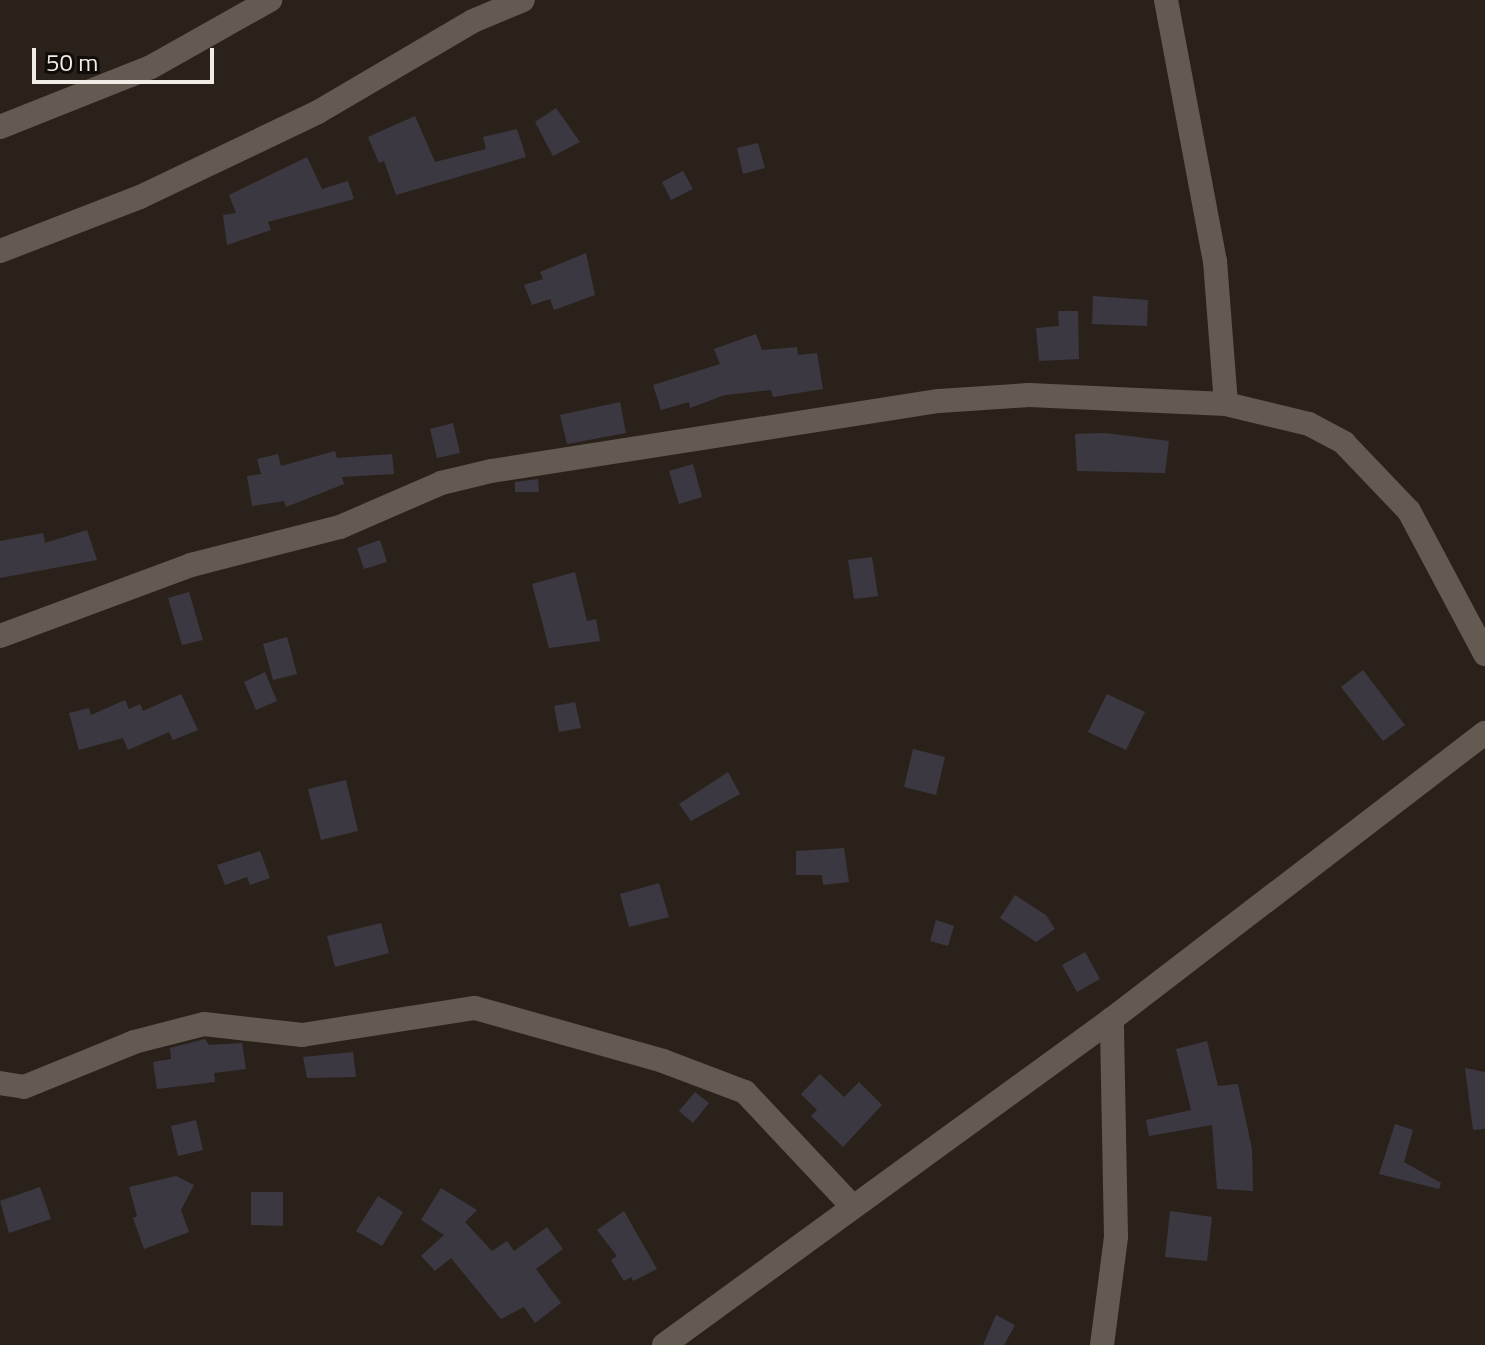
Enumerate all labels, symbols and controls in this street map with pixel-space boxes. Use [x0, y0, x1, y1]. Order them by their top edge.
scale bar [36, 32, 218, 82]
text: 50 m [46, 44, 98, 80]

